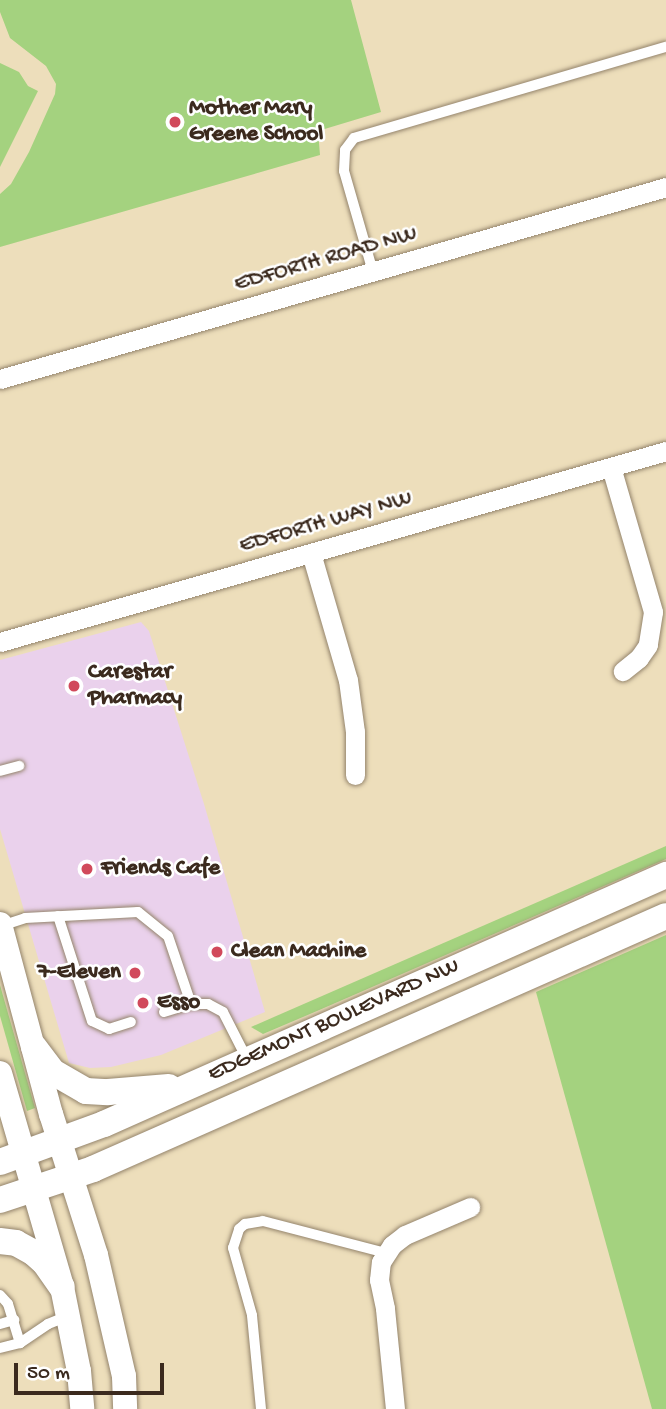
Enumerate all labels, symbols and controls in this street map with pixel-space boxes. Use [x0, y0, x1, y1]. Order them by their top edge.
place label: Mother Mary Greene School [189, 95, 323, 149]
marker: Mother Mary Greene School [167, 114, 183, 130]
street label: EDFORTH ROAD NW [231, 221, 421, 299]
street label: EDFORTH WAY NW [237, 485, 415, 561]
place label: Carestar Pharmacy [88, 659, 182, 713]
marker: Carestar Pharmacy [66, 678, 82, 694]
place label: Friends Cafe [101, 855, 220, 883]
marker: Friends Cafe [79, 861, 95, 877]
place label: Clean Machine [231, 938, 366, 966]
marker: Clean Machine [209, 944, 225, 960]
street label: EDGEMONT BOULEVARD NW [204, 953, 464, 1089]
place label: 7-Eleven [38, 959, 121, 987]
marker: 7-Eleven [127, 965, 143, 981]
place label: Esso [157, 989, 200, 1017]
marker: Esso [135, 995, 151, 1011]
scale bar [18, 1350, 168, 1394]
text: 50 m [27, 1362, 70, 1387]

